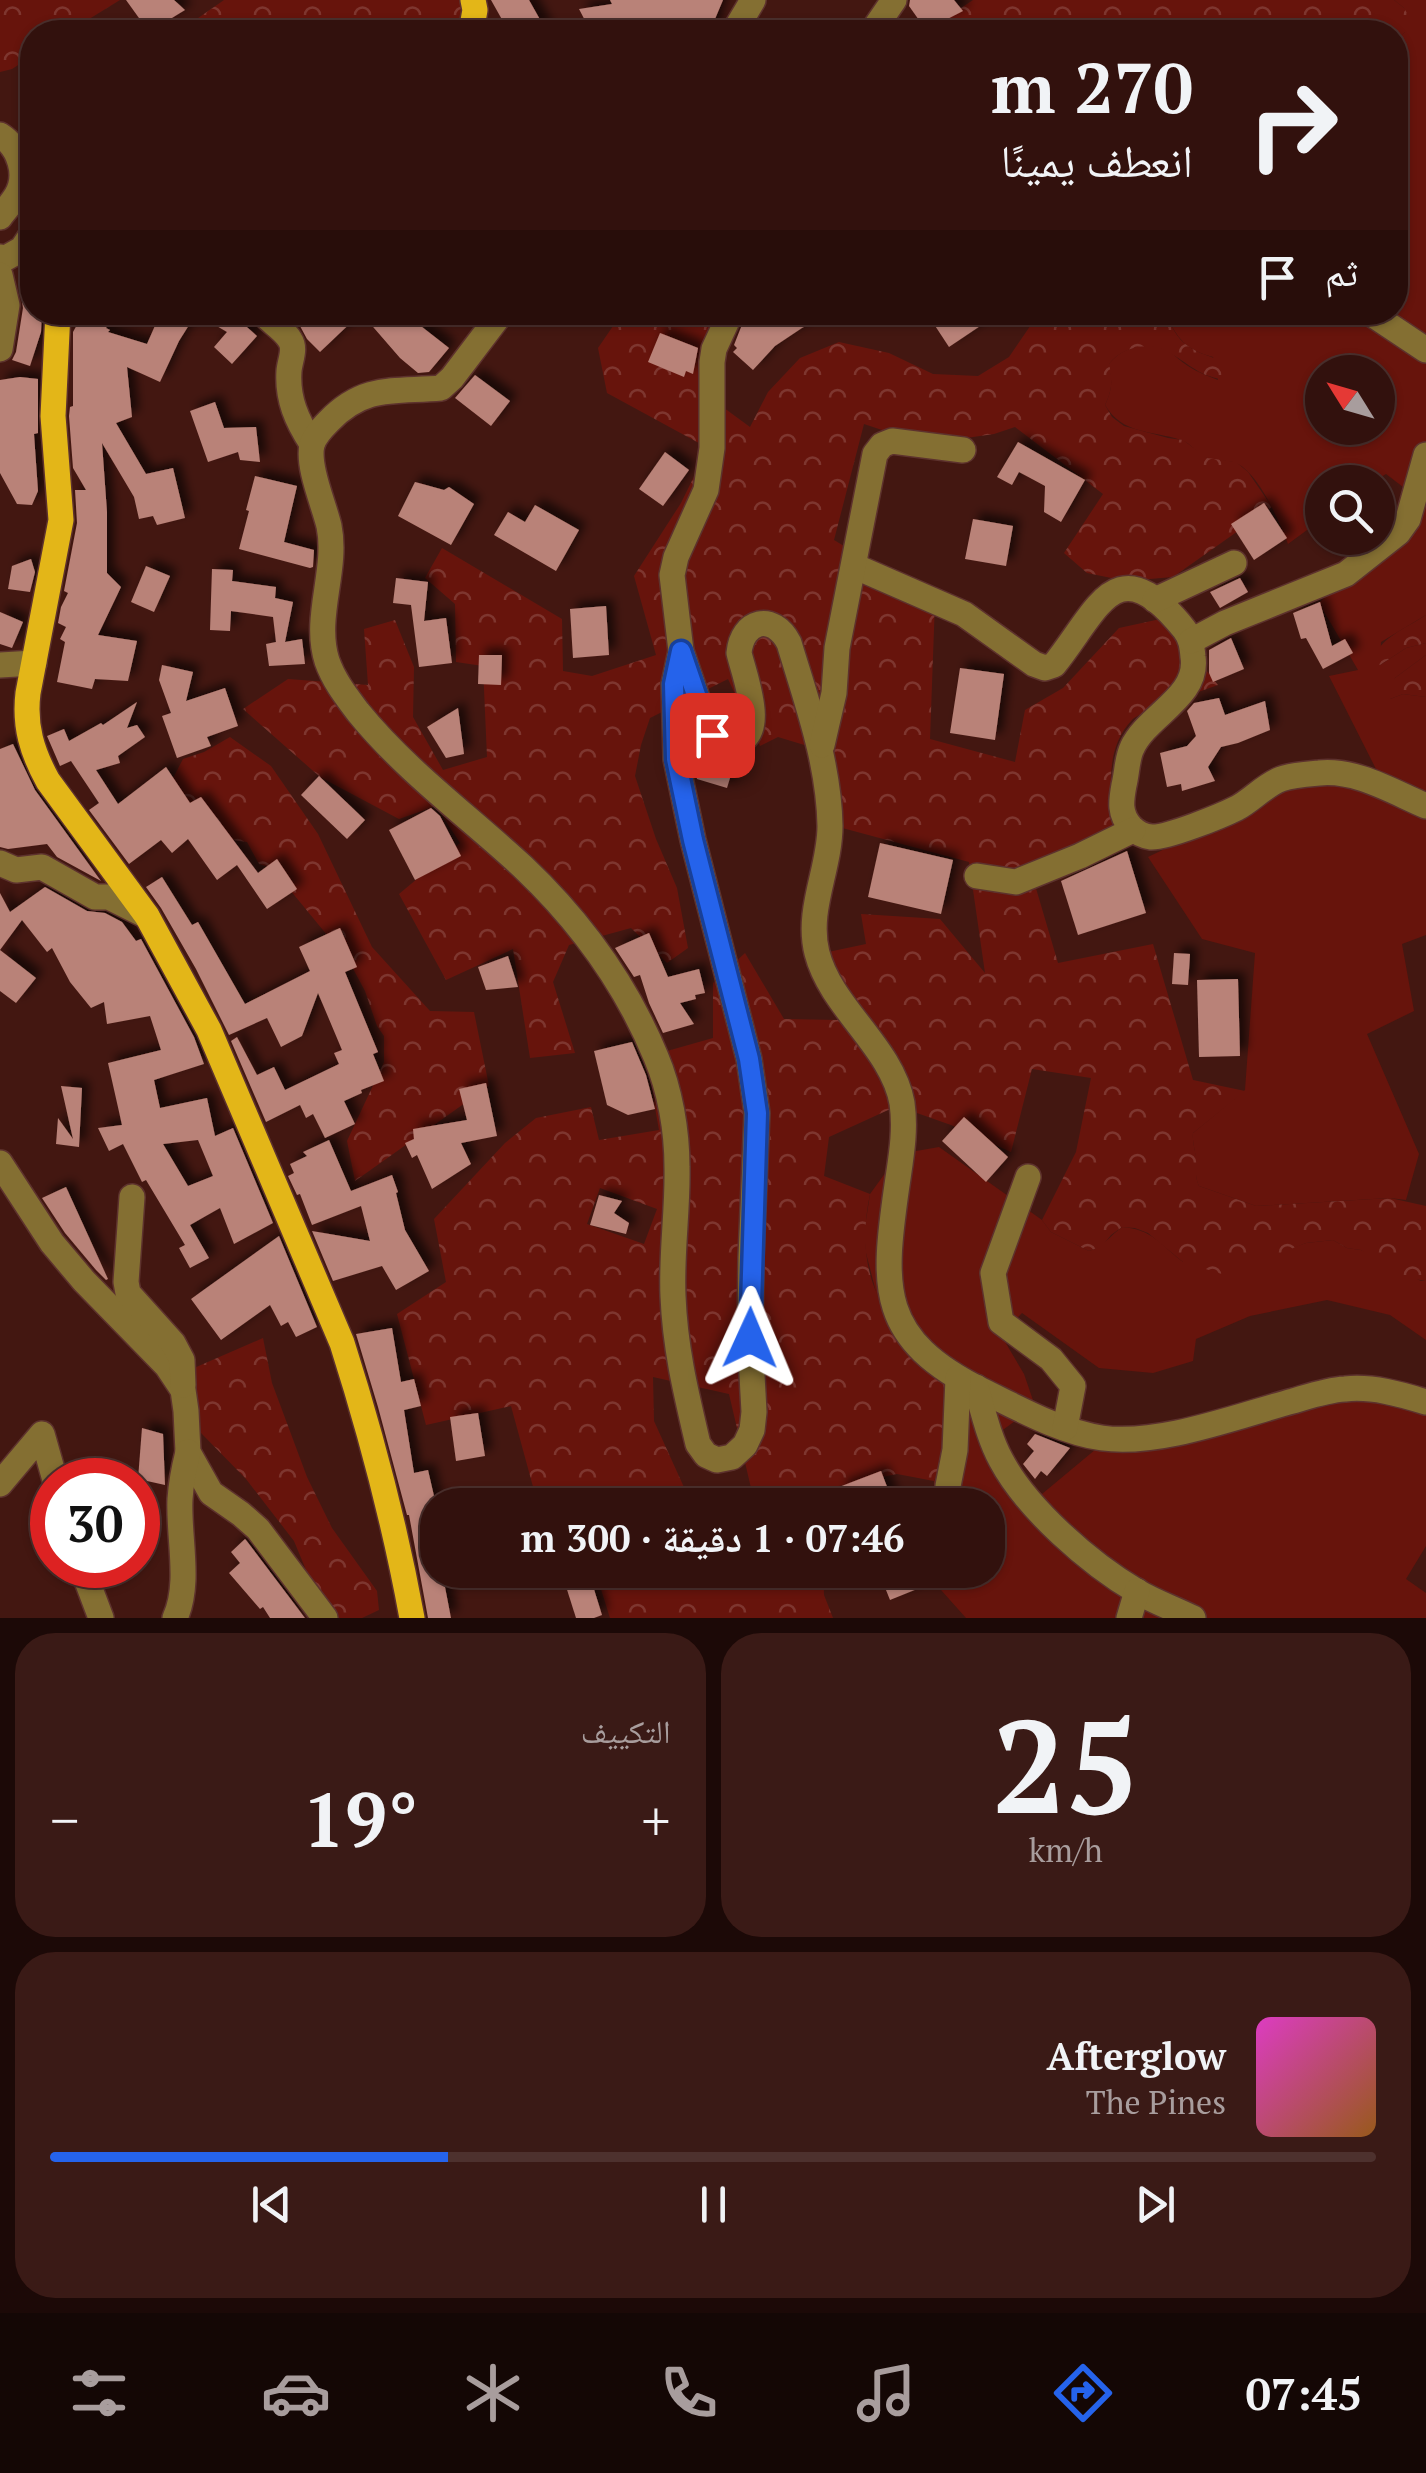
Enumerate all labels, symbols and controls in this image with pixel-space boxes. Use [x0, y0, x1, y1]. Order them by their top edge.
text: 270 m [991, 40, 1193, 133]
icon: right [1228, 60, 1358, 190]
text: انعطف يمينًا [1001, 130, 1193, 190]
text: ثم [1325, 247, 1358, 297]
icon: arrive [1250, 250, 1305, 305]
north arrow [1305, 355, 1395, 445]
map controls [1305, 355, 1395, 555]
button: search [1305, 465, 1395, 555]
pin [670, 693, 755, 778]
icon: arrive [685, 708, 740, 763]
position arrow [698, 1286, 802, 1390]
speed limit sign: 30 [30, 1458, 160, 1588]
text: 07:46 · 1 دقيقة · 300 m [521, 1513, 904, 1563]
text: 25 [992, 1678, 1139, 1850]
text: التكييف [581, 1710, 671, 1752]
text: 19° [302, 1769, 418, 1868]
text: − [50, 1783, 79, 1856]
text: + [641, 1783, 670, 1856]
text: km/h [1029, 1829, 1103, 1871]
text: Afterglow [1046, 2031, 1226, 2081]
text: The Pines [1086, 2081, 1226, 2123]
icon: previous [244, 2177, 299, 2232]
icon: pause [686, 2177, 741, 2232]
icon: next [1128, 2177, 1183, 2232]
icon: filters [64, 2358, 134, 2428]
icon: car [261, 2358, 331, 2428]
icon: climate [458, 2358, 528, 2428]
icon: phone [654, 2358, 724, 2428]
icon: music [851, 2358, 921, 2428]
icon: directions [1048, 2358, 1118, 2428]
text: 07:45 [1245, 2363, 1363, 2423]

